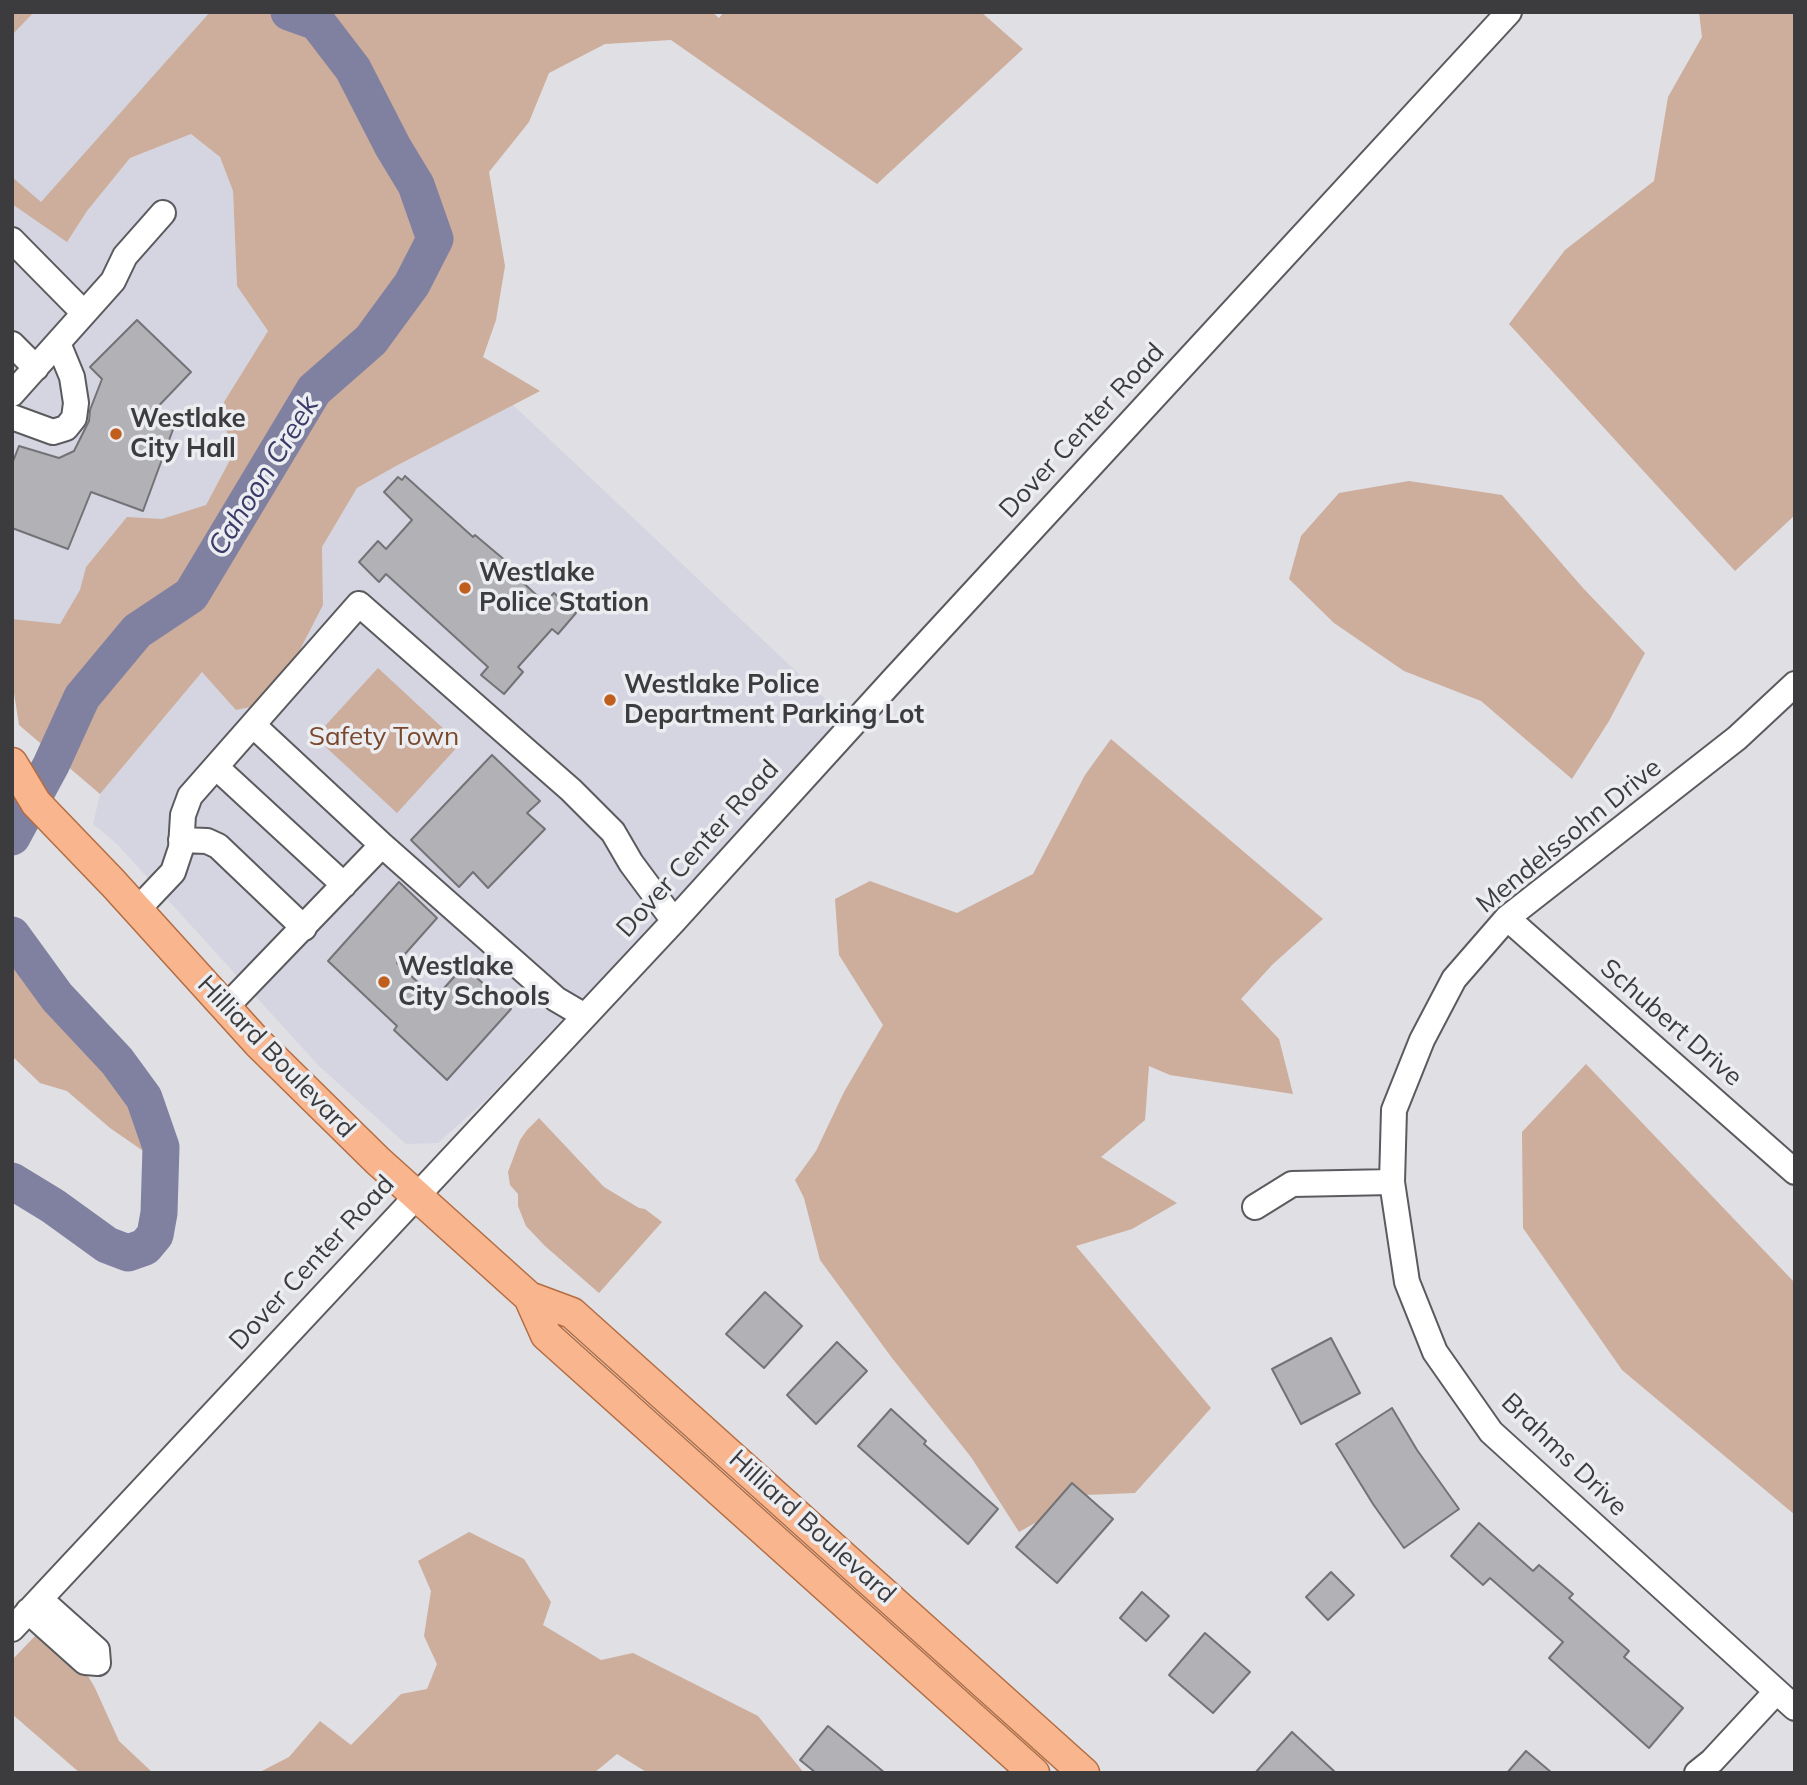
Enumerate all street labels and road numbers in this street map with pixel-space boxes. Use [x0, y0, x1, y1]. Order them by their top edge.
street label: Dover Center Road [993, 337, 1171, 525]
street label: Mendelssohn Drive [1470, 752, 1668, 920]
street label: Dover Center Road [610, 754, 786, 944]
street label: Schubert Drive [1594, 953, 1748, 1093]
street label: Hilliard Boulevard [191, 969, 361, 1145]
street label: Dover Center Road [223, 1169, 401, 1357]
street label: Brahms Drive [1494, 1387, 1634, 1523]
street label: Hilliard Boulevard [722, 1444, 902, 1610]

